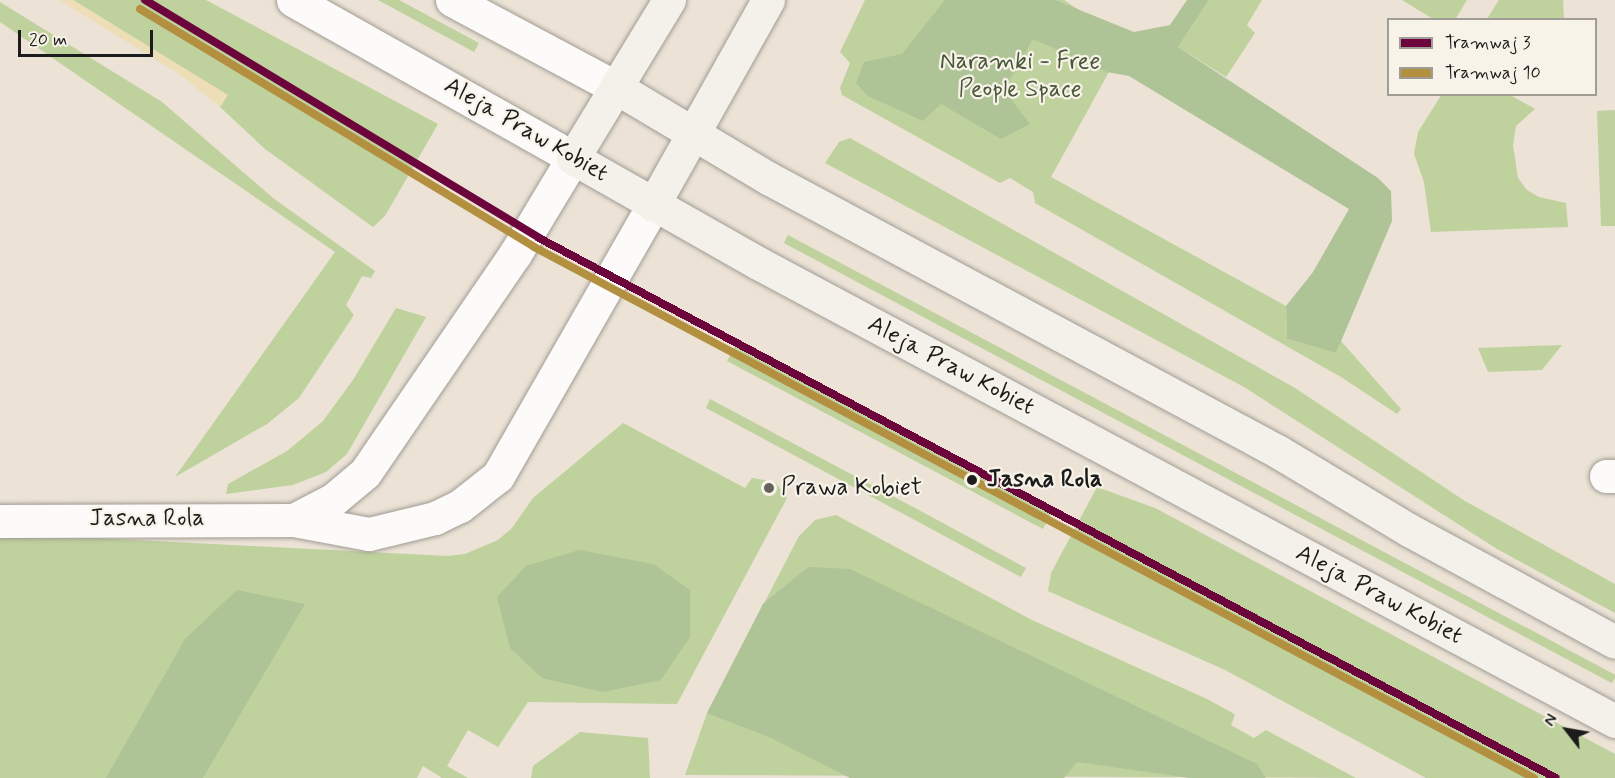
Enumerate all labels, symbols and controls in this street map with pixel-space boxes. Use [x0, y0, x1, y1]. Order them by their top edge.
scale bar [21, 18, 156, 56]
legend [1387, 18, 1597, 96]
text: 20 m [29, 28, 67, 52]
text: Tramwaj 3 [1445, 31, 1531, 55]
park label: Naramki - Free People Space [940, 48, 1100, 104]
text: Tramwaj 10 [1445, 61, 1541, 85]
street label: Aleja Praw Kobiet [435, 69, 617, 191]
street label: Aleja Praw Kobiet [859, 308, 1043, 424]
place label: Jasna Rola [987, 466, 1103, 494]
marker: Jasna Rola [962, 470, 982, 490]
place label: Prawa Kobiet [781, 474, 923, 502]
marker: Prawa Kobiet [762, 481, 776, 495]
street label: Jasna Rola [89, 505, 205, 533]
street label: Aleja Praw Kobiet [1287, 537, 1471, 653]
north arrow [1537, 700, 1597, 760]
text: N [1539, 710, 1563, 730]

